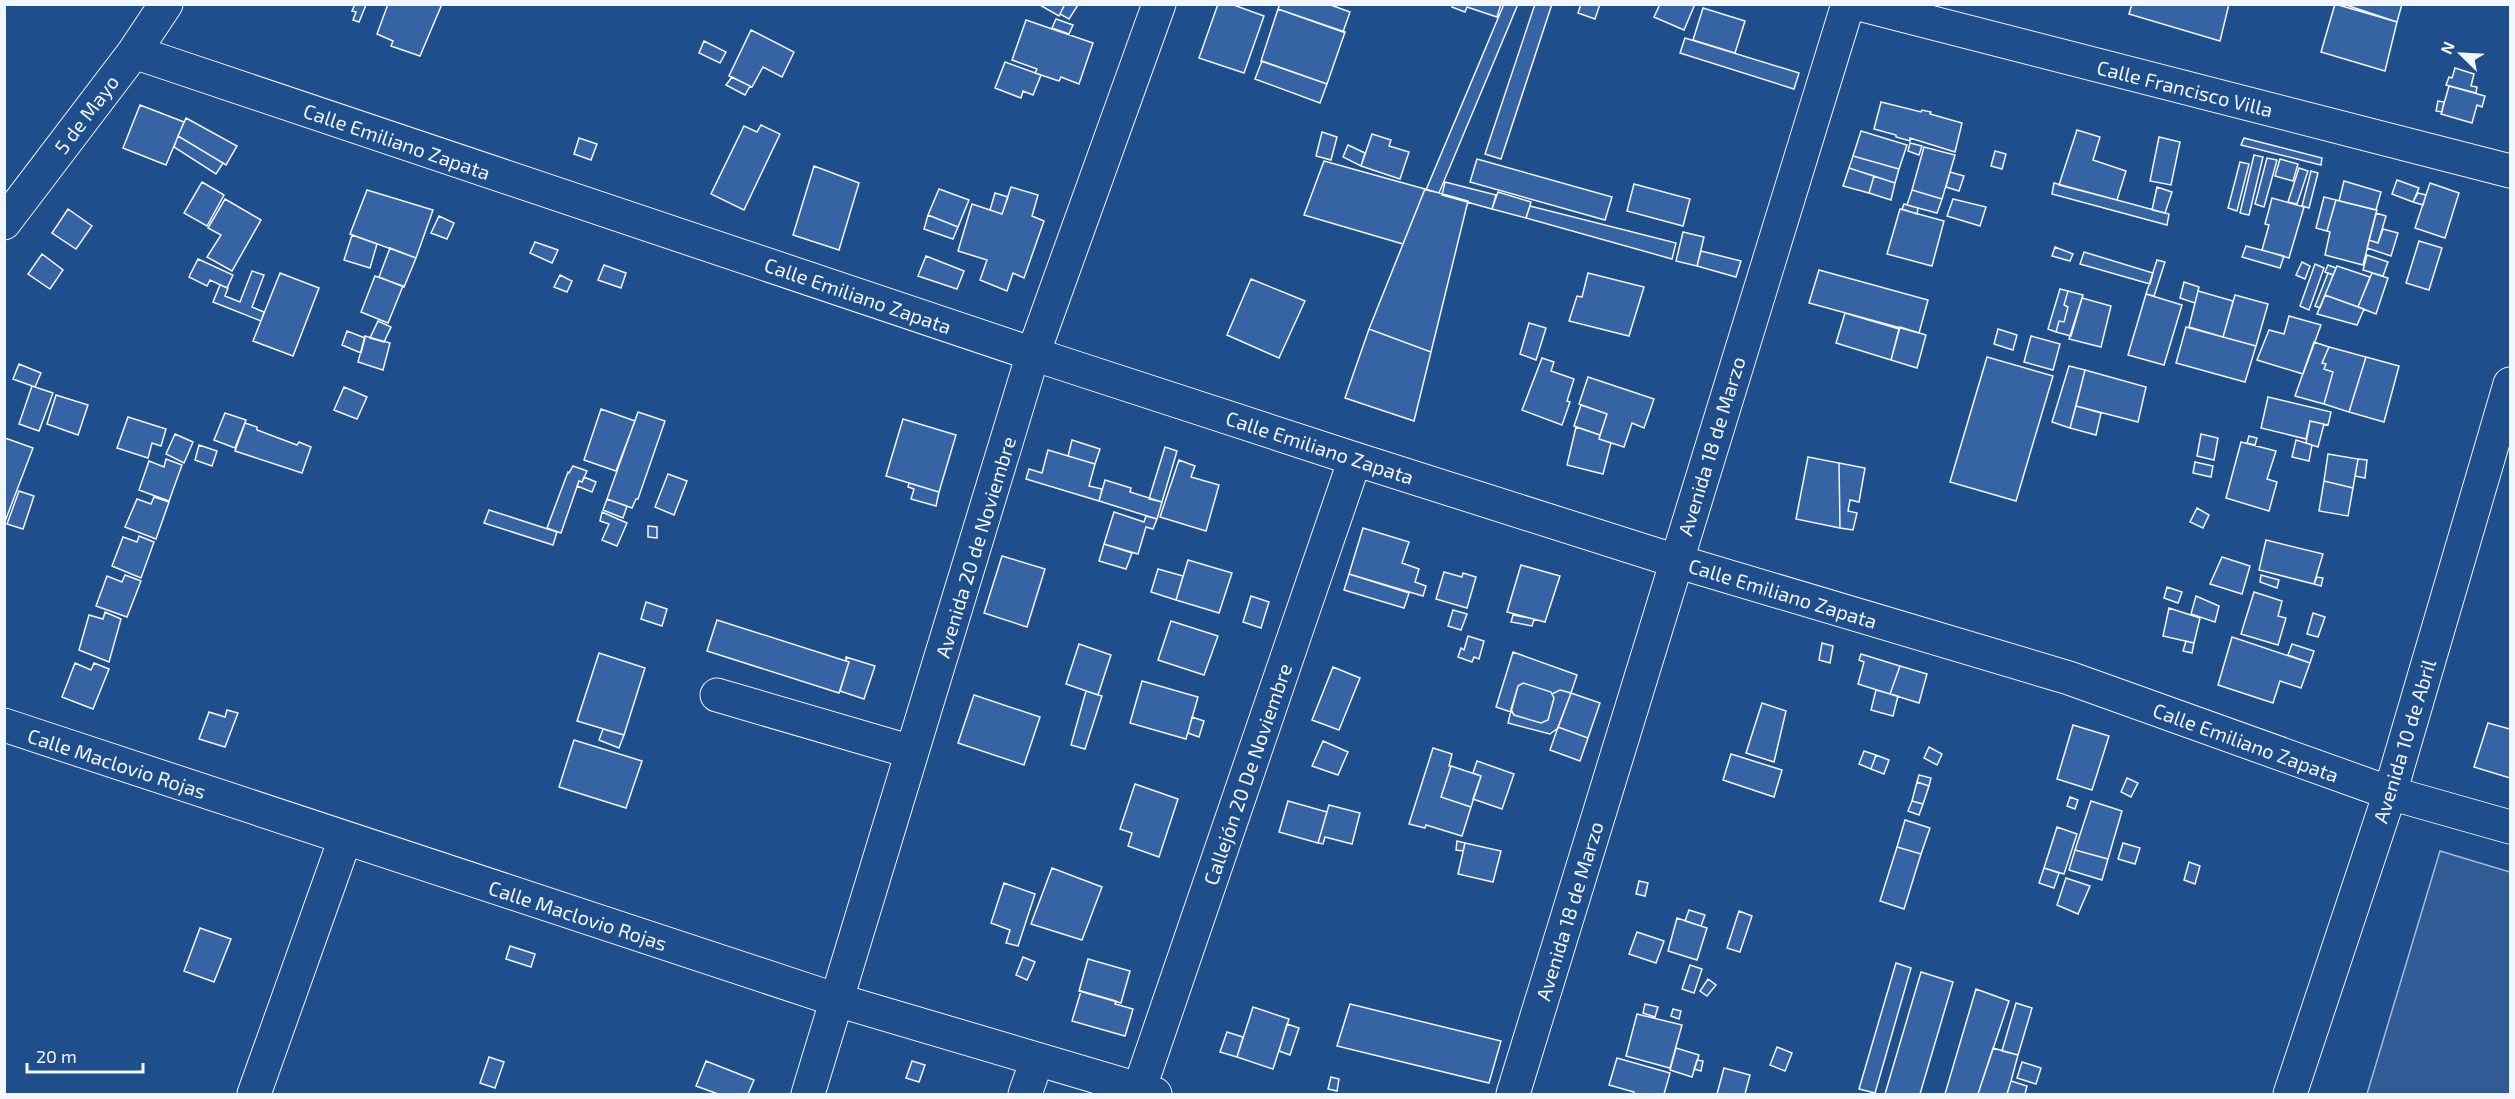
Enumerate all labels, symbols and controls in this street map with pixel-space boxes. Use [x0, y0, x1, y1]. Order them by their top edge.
north arrow [2431, 24, 2491, 84]
text: N [2436, 39, 2458, 57]
street label: Calle Francisco Villa [2095, 55, 2275, 121]
street label: 5 de Mayo [49, 70, 123, 158]
street label: Calle Emiliano Zapata [300, 98, 494, 184]
street label: Calle Emiliano Zapata [761, 252, 955, 338]
street label: Avenida 18 de Marzo [1672, 354, 1750, 538]
street label: Calle Emiliano Zapata [1223, 405, 1417, 489]
street label: Avenida 20 de Noviembre [930, 433, 1020, 661]
street label: Calle Emiliano Zapata [1686, 553, 1880, 633]
street label: Avenida 10 de Abril [2368, 656, 2440, 826]
street label: Callejón 20 De Noviembre [1198, 660, 1296, 888]
street label: Calle Emiliano Zapata [2150, 697, 2342, 787]
street label: Calle Maclovio Rojas [25, 723, 209, 803]
street label: Avenida 18 de Marzo [1530, 819, 1608, 1003]
street label: Calle Maclovio Rojas [486, 875, 670, 955]
scale bar [27, 1036, 142, 1074]
text: 20 m [36, 1045, 77, 1067]

